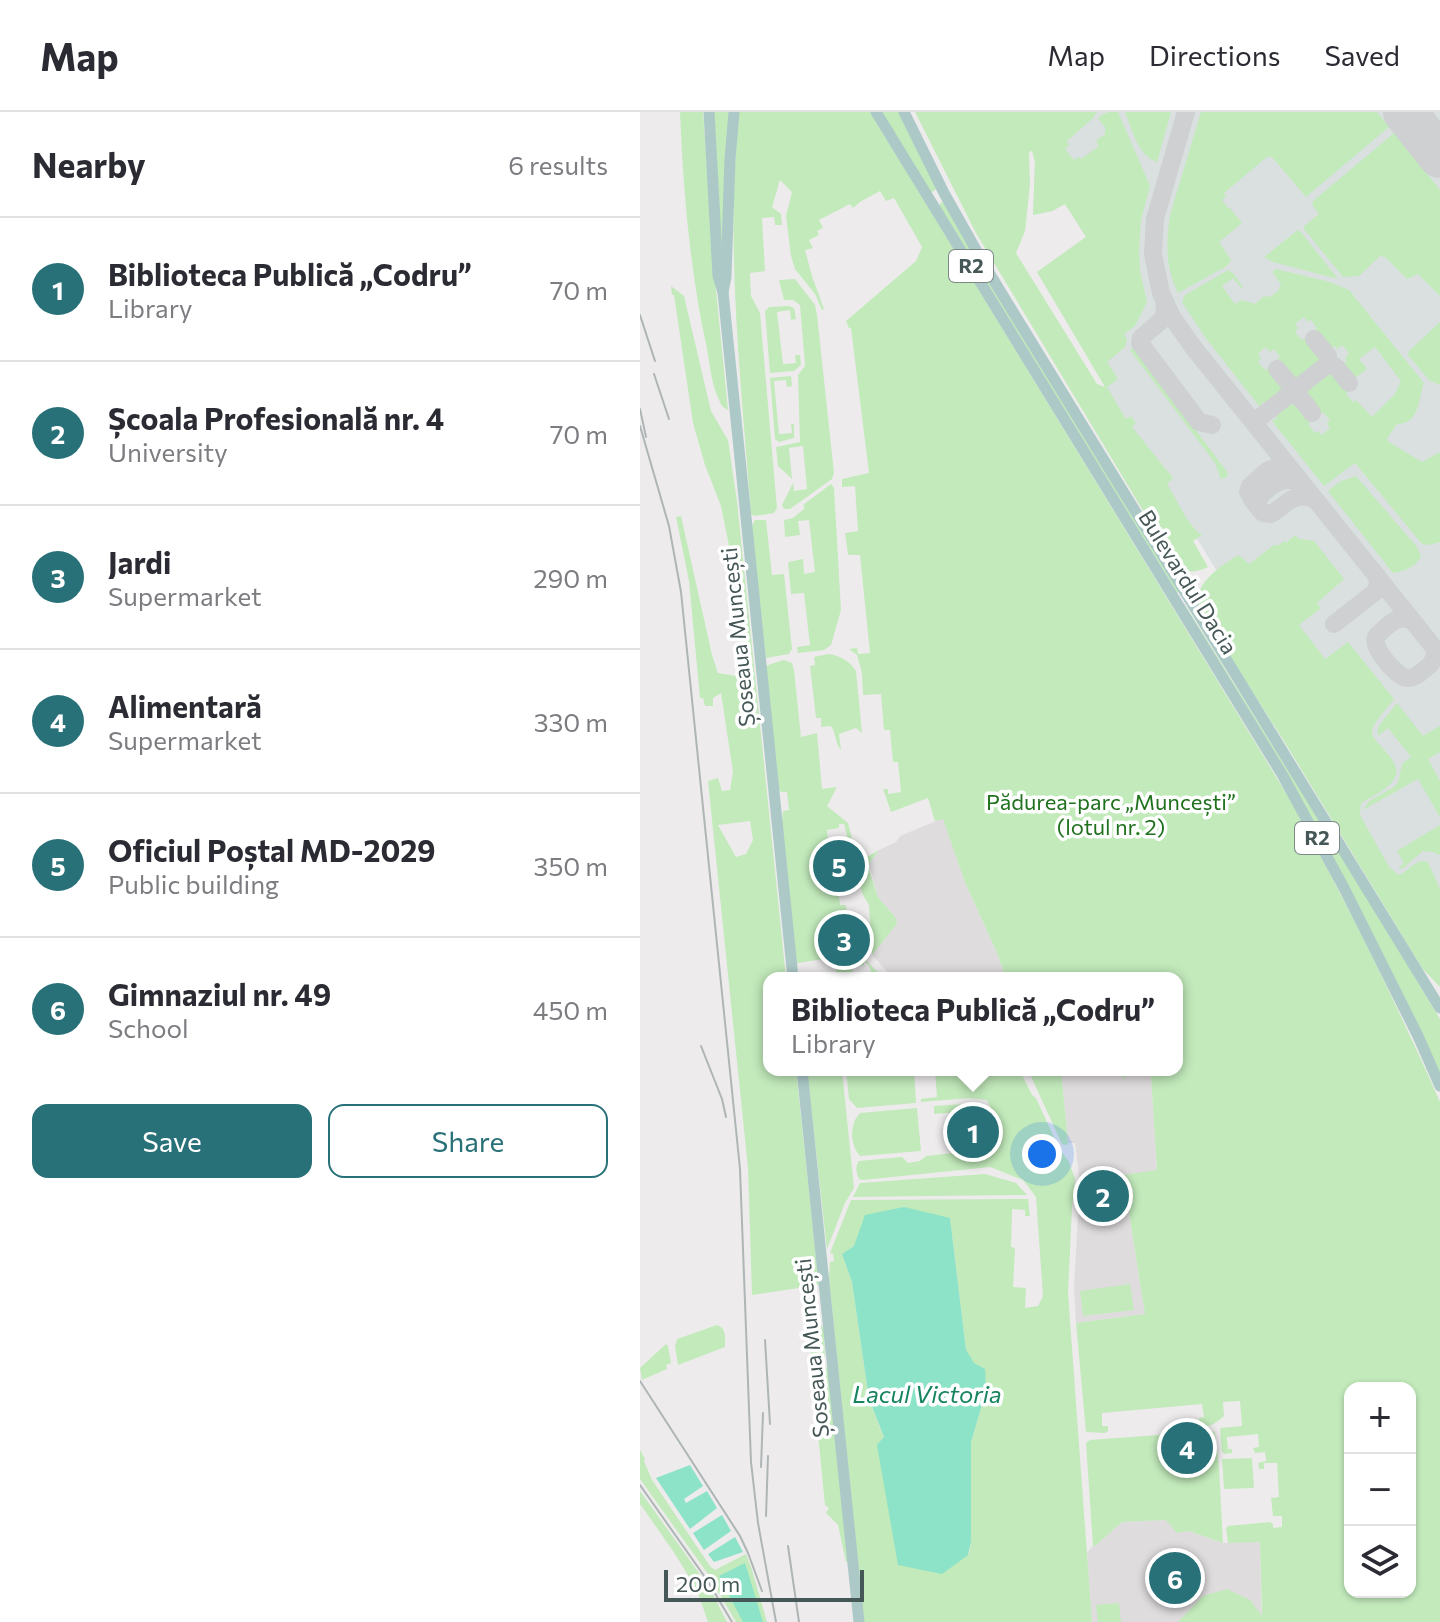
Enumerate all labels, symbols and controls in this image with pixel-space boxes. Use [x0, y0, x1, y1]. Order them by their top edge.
text: Map [40, 32, 119, 79]
text: Map [1047, 38, 1105, 72]
text: Directions [1149, 38, 1280, 72]
text: Saved [1324, 38, 1400, 72]
text: Nearby [32, 143, 146, 185]
text: 6 results [508, 149, 608, 180]
road number: R2 [949, 250, 993, 282]
text: Biblioteca Publică „Codru” [108, 255, 472, 292]
text: 1 [52, 274, 64, 305]
text: 70 m [550, 274, 608, 305]
text: Library [108, 292, 193, 323]
text: Școala Profesională nr. 4 [108, 399, 444, 436]
text: 2 [51, 418, 65, 449]
text: 70 m [550, 418, 608, 449]
text: University [108, 436, 228, 467]
street label: Bulevardul Dacia [1133, 505, 1244, 659]
text: Jardi [108, 543, 171, 580]
street label: Șoseaua Muncești [715, 546, 761, 728]
text: 3 [50, 562, 66, 593]
text: 290 m [533, 562, 608, 593]
text: Supermarket [108, 580, 262, 611]
text: Alimentară [108, 687, 262, 724]
text: 4 [50, 706, 66, 737]
text: 330 m [534, 706, 608, 737]
text: Supermarket [108, 724, 262, 755]
park label: Pădurea-parc „Muncești” (lotul nr. 2) [986, 788, 1236, 840]
road number: R2 [1295, 822, 1339, 854]
text: Oficiul Poștal MD-2029 [108, 831, 436, 868]
pin: 5 [813, 836, 865, 896]
text: 5 [50, 850, 66, 881]
text: 350 m [534, 850, 608, 881]
text: Public building [108, 868, 279, 899]
pin: 3 [818, 910, 870, 970]
popup [763, 972, 1183, 1076]
text: Gimnaziul nr. 49 [108, 975, 331, 1012]
text: Biblioteca Publică „Codru” [791, 990, 1155, 1027]
text: 6 [50, 994, 66, 1025]
text: 450 m [533, 994, 608, 1025]
text: School [108, 1012, 189, 1043]
text: Library [791, 1027, 876, 1058]
pin: 1 [947, 1102, 999, 1162]
button: Save [32, 1104, 312, 1178]
button: Share [328, 1104, 608, 1178]
your location [1022, 1134, 1062, 1174]
pin: 2 [1077, 1166, 1129, 1226]
street label: Șoseaua Muncești [789, 1257, 835, 1439]
water label: Lacul Victoria [852, 1379, 1002, 1408]
map controls [1344, 1382, 1416, 1598]
button: + [1344, 1382, 1416, 1454]
pin: 4 [1161, 1418, 1213, 1478]
button: − [1344, 1454, 1416, 1526]
button: layers [1344, 1526, 1416, 1598]
pin: 6 [1149, 1548, 1201, 1608]
scale bar [664, 1566, 864, 1602]
text: 200 m [676, 1570, 740, 1597]

